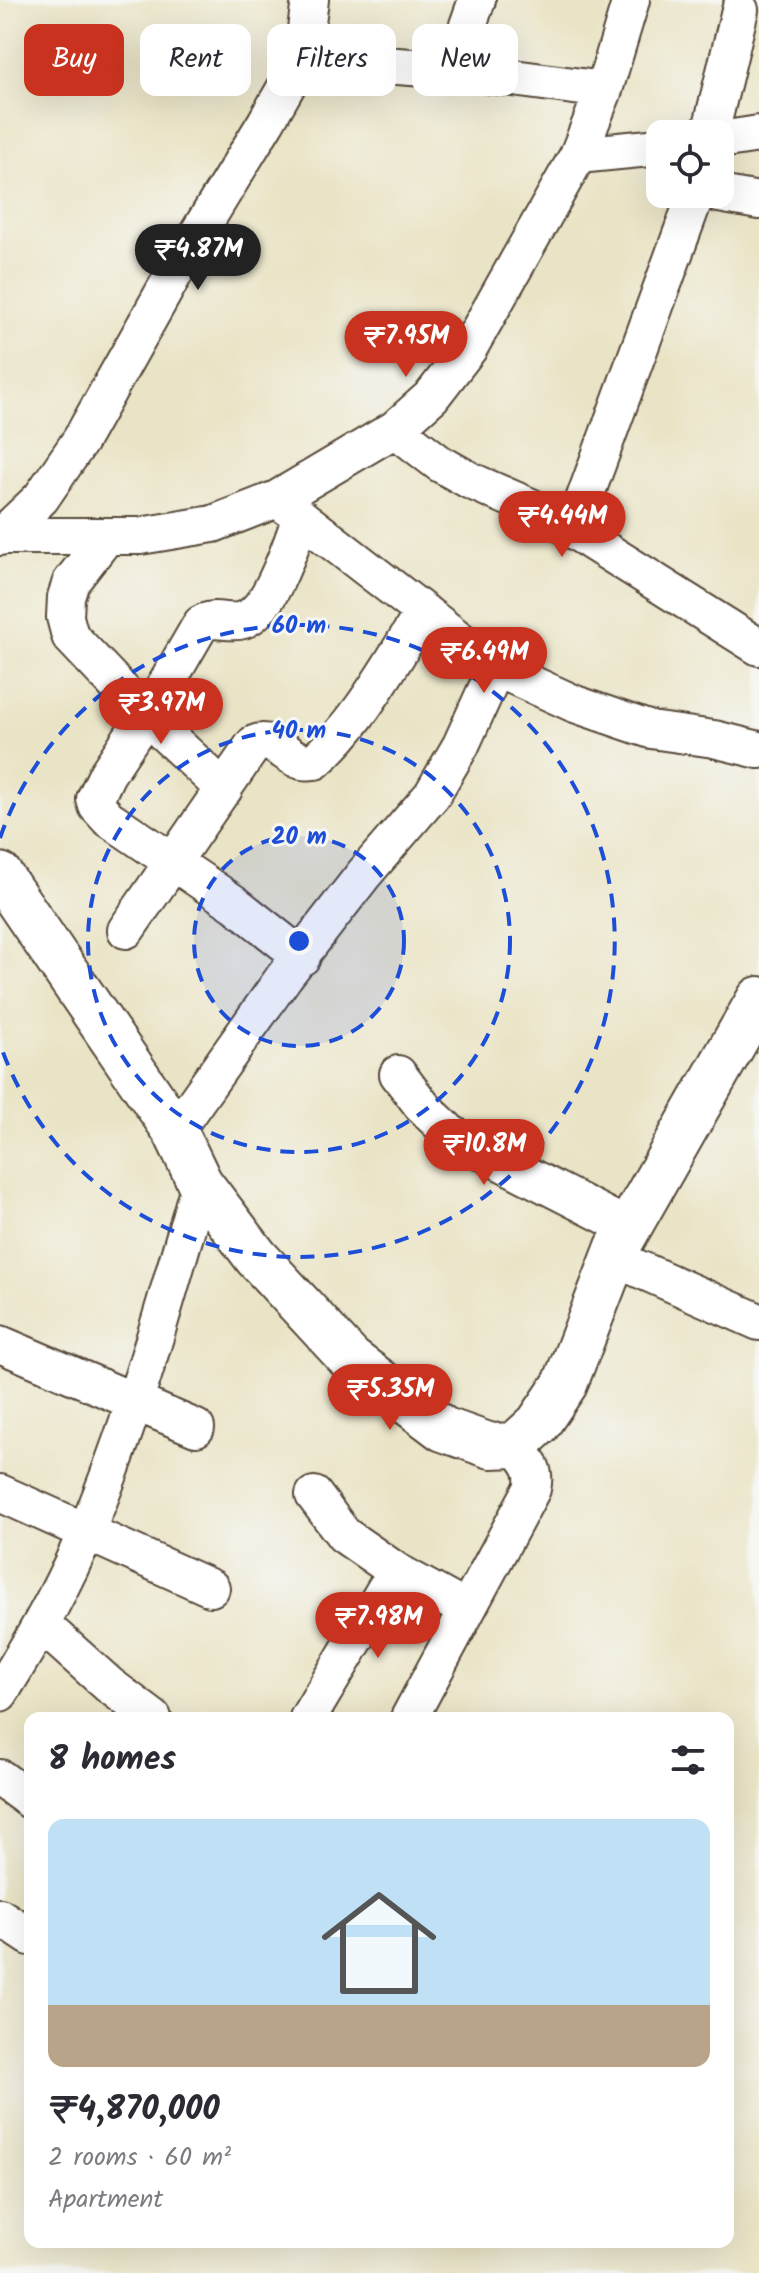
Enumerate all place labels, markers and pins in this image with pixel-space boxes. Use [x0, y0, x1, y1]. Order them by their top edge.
pin: ₹4.87M [133, 224, 263, 292]
pin: ₹7.95M [341, 311, 471, 379]
pin: ₹4.44M [497, 491, 627, 559]
pin: ₹6.49M [419, 627, 549, 695]
pin: ₹3.97M [96, 678, 226, 746]
centre of rings [285, 927, 313, 955]
pin: ₹10.8M [419, 1119, 549, 1187]
pin: ₹5.35M [325, 1364, 455, 1432]
pin: ₹7.98M [313, 1592, 443, 1660]

